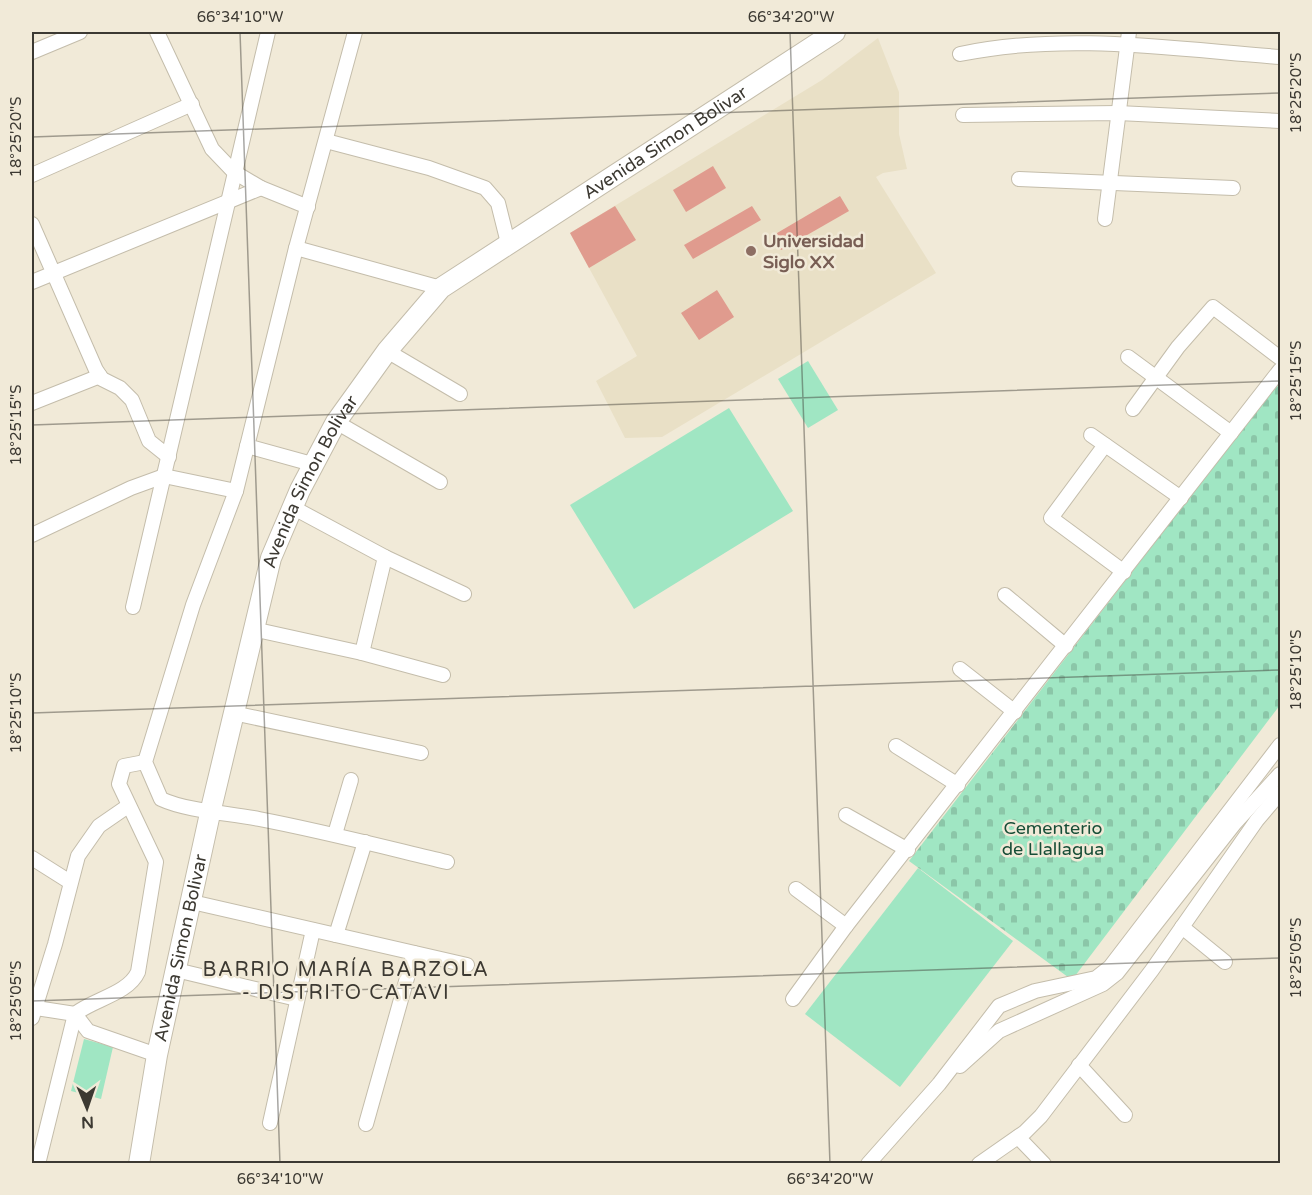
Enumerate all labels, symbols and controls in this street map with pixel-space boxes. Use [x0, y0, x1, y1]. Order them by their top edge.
text: 66°34'10"W [197, 8, 283, 26]
text: 66°34'20"W [748, 8, 834, 26]
text: 18°25'20"S [1287, 53, 1305, 133]
street label: Avenida Simon Bolivar [579, 81, 751, 204]
text: 18°25'20"S [7, 97, 25, 177]
place label: Universidad Siglo XX [763, 230, 864, 273]
marker: Universidad Siglo XX [744, 244, 758, 258]
text: 18°25'15"S [1287, 341, 1305, 421]
text: 18°25'15"S [7, 385, 25, 465]
street label: Avenida Simon Bolivar [258, 391, 363, 570]
text: 18°25'10"S [1287, 630, 1305, 710]
text: 18°25'10"S [7, 673, 25, 753]
park label: Cementerio de Llallagua [1002, 817, 1104, 860]
street label: Avenida Simon Bolivar [149, 852, 212, 1044]
text: 18°25'05"S [1287, 918, 1305, 998]
district label: BARRIO MARÍA BARZOLA - DISTRITO CATAVI [203, 957, 489, 1005]
text: 18°25'05"S [7, 961, 25, 1041]
north arrow [57, 1078, 117, 1138]
text: N [81, 1112, 94, 1132]
text: 66°34'10"W [237, 1170, 323, 1188]
text: 66°34'20"W [787, 1170, 873, 1188]

